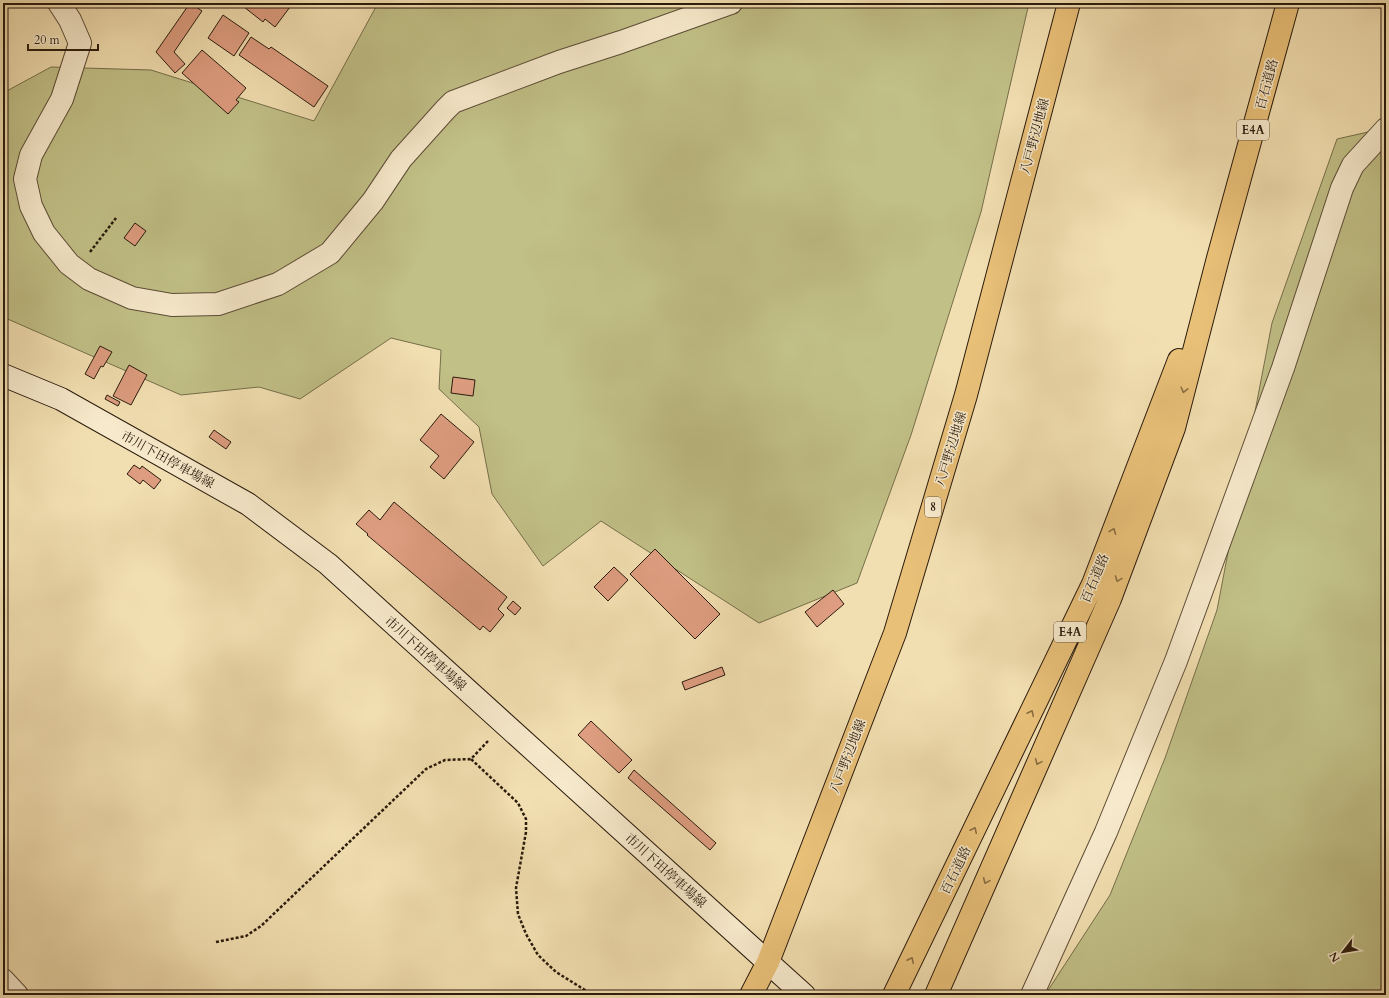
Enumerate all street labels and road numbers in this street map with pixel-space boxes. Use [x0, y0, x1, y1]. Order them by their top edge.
street label: 百石道路 [1252, 57, 1282, 112]
street label: 八戸野辺地線 [1016, 96, 1054, 176]
road number: E4A [1237, 120, 1269, 140]
street label: 八戸野辺地線 [931, 409, 971, 489]
street label: 市川下田停車場線 [118, 427, 217, 493]
road number: 8 [925, 497, 941, 517]
street label: 百石道路 [1076, 551, 1113, 606]
street label: 市川下田停車場線 [381, 612, 470, 695]
road number: E4A [1054, 622, 1086, 642]
street label: 八戸野辺地線 [826, 717, 870, 796]
street label: 市川下田停車場線 [621, 829, 710, 912]
street label: 百石道路 [936, 843, 975, 898]

